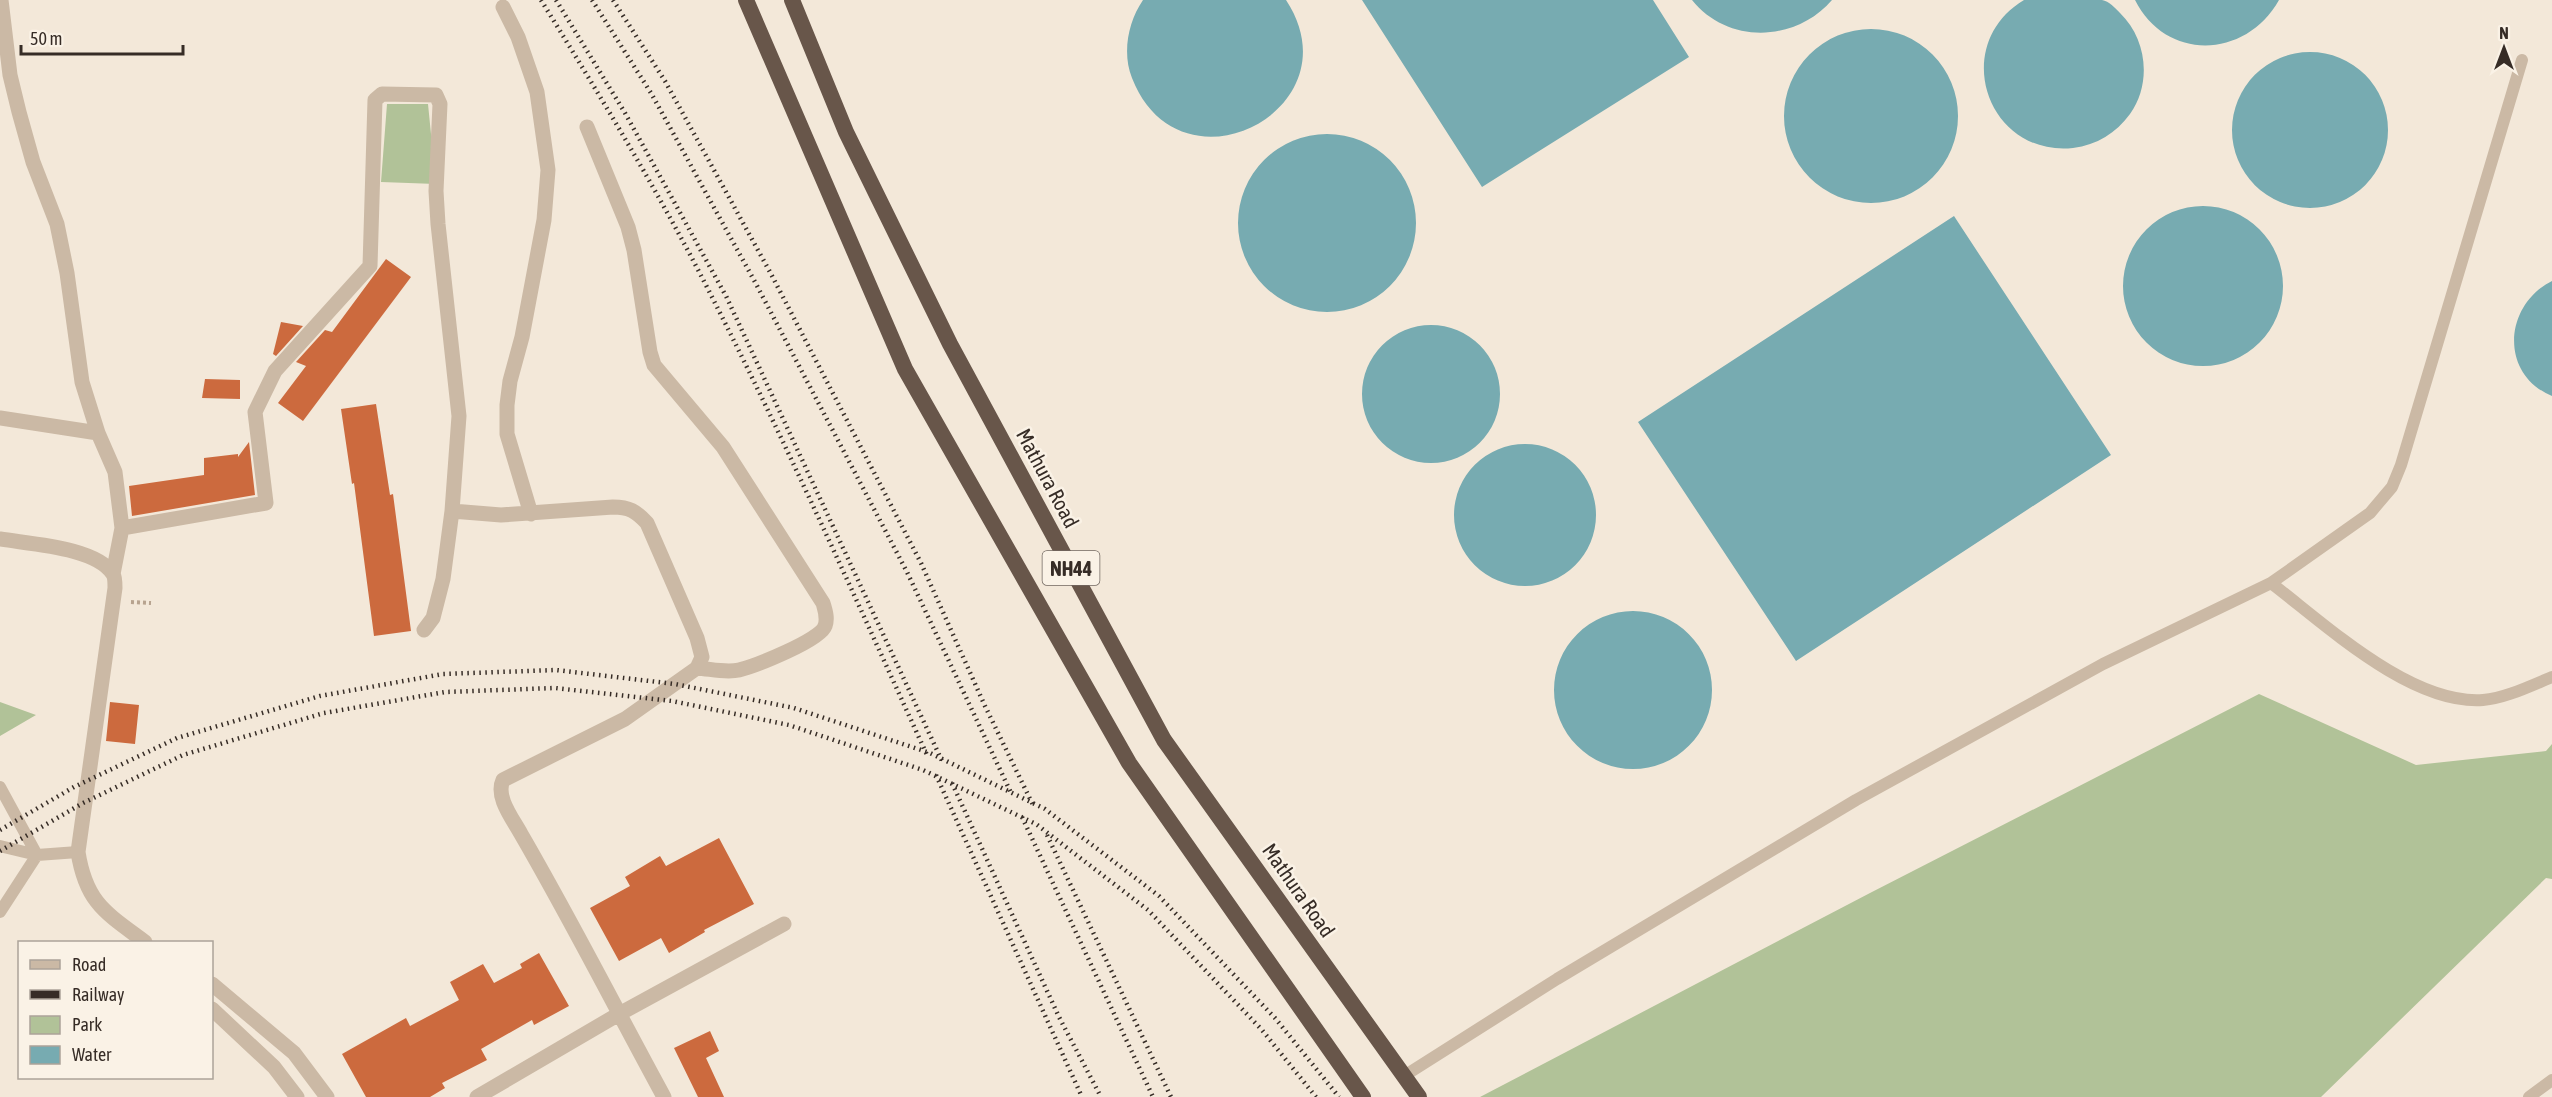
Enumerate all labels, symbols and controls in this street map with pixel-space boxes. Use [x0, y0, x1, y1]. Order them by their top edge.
scale bar [21, 18, 183, 56]
north arrow [2474, 18, 2534, 78]
text: N [2499, 24, 2509, 42]
text: 50 m [30, 28, 62, 49]
street label: Mathura Road [1012, 424, 1084, 532]
road number: NH44 [1042, 551, 1100, 585]
street label: Mathura Road [1258, 839, 1340, 941]
legend [18, 941, 213, 1079]
text: Road [72, 954, 106, 975]
text: Railway [72, 984, 124, 1005]
text: Park [72, 1014, 102, 1035]
text: Water [72, 1044, 112, 1065]

